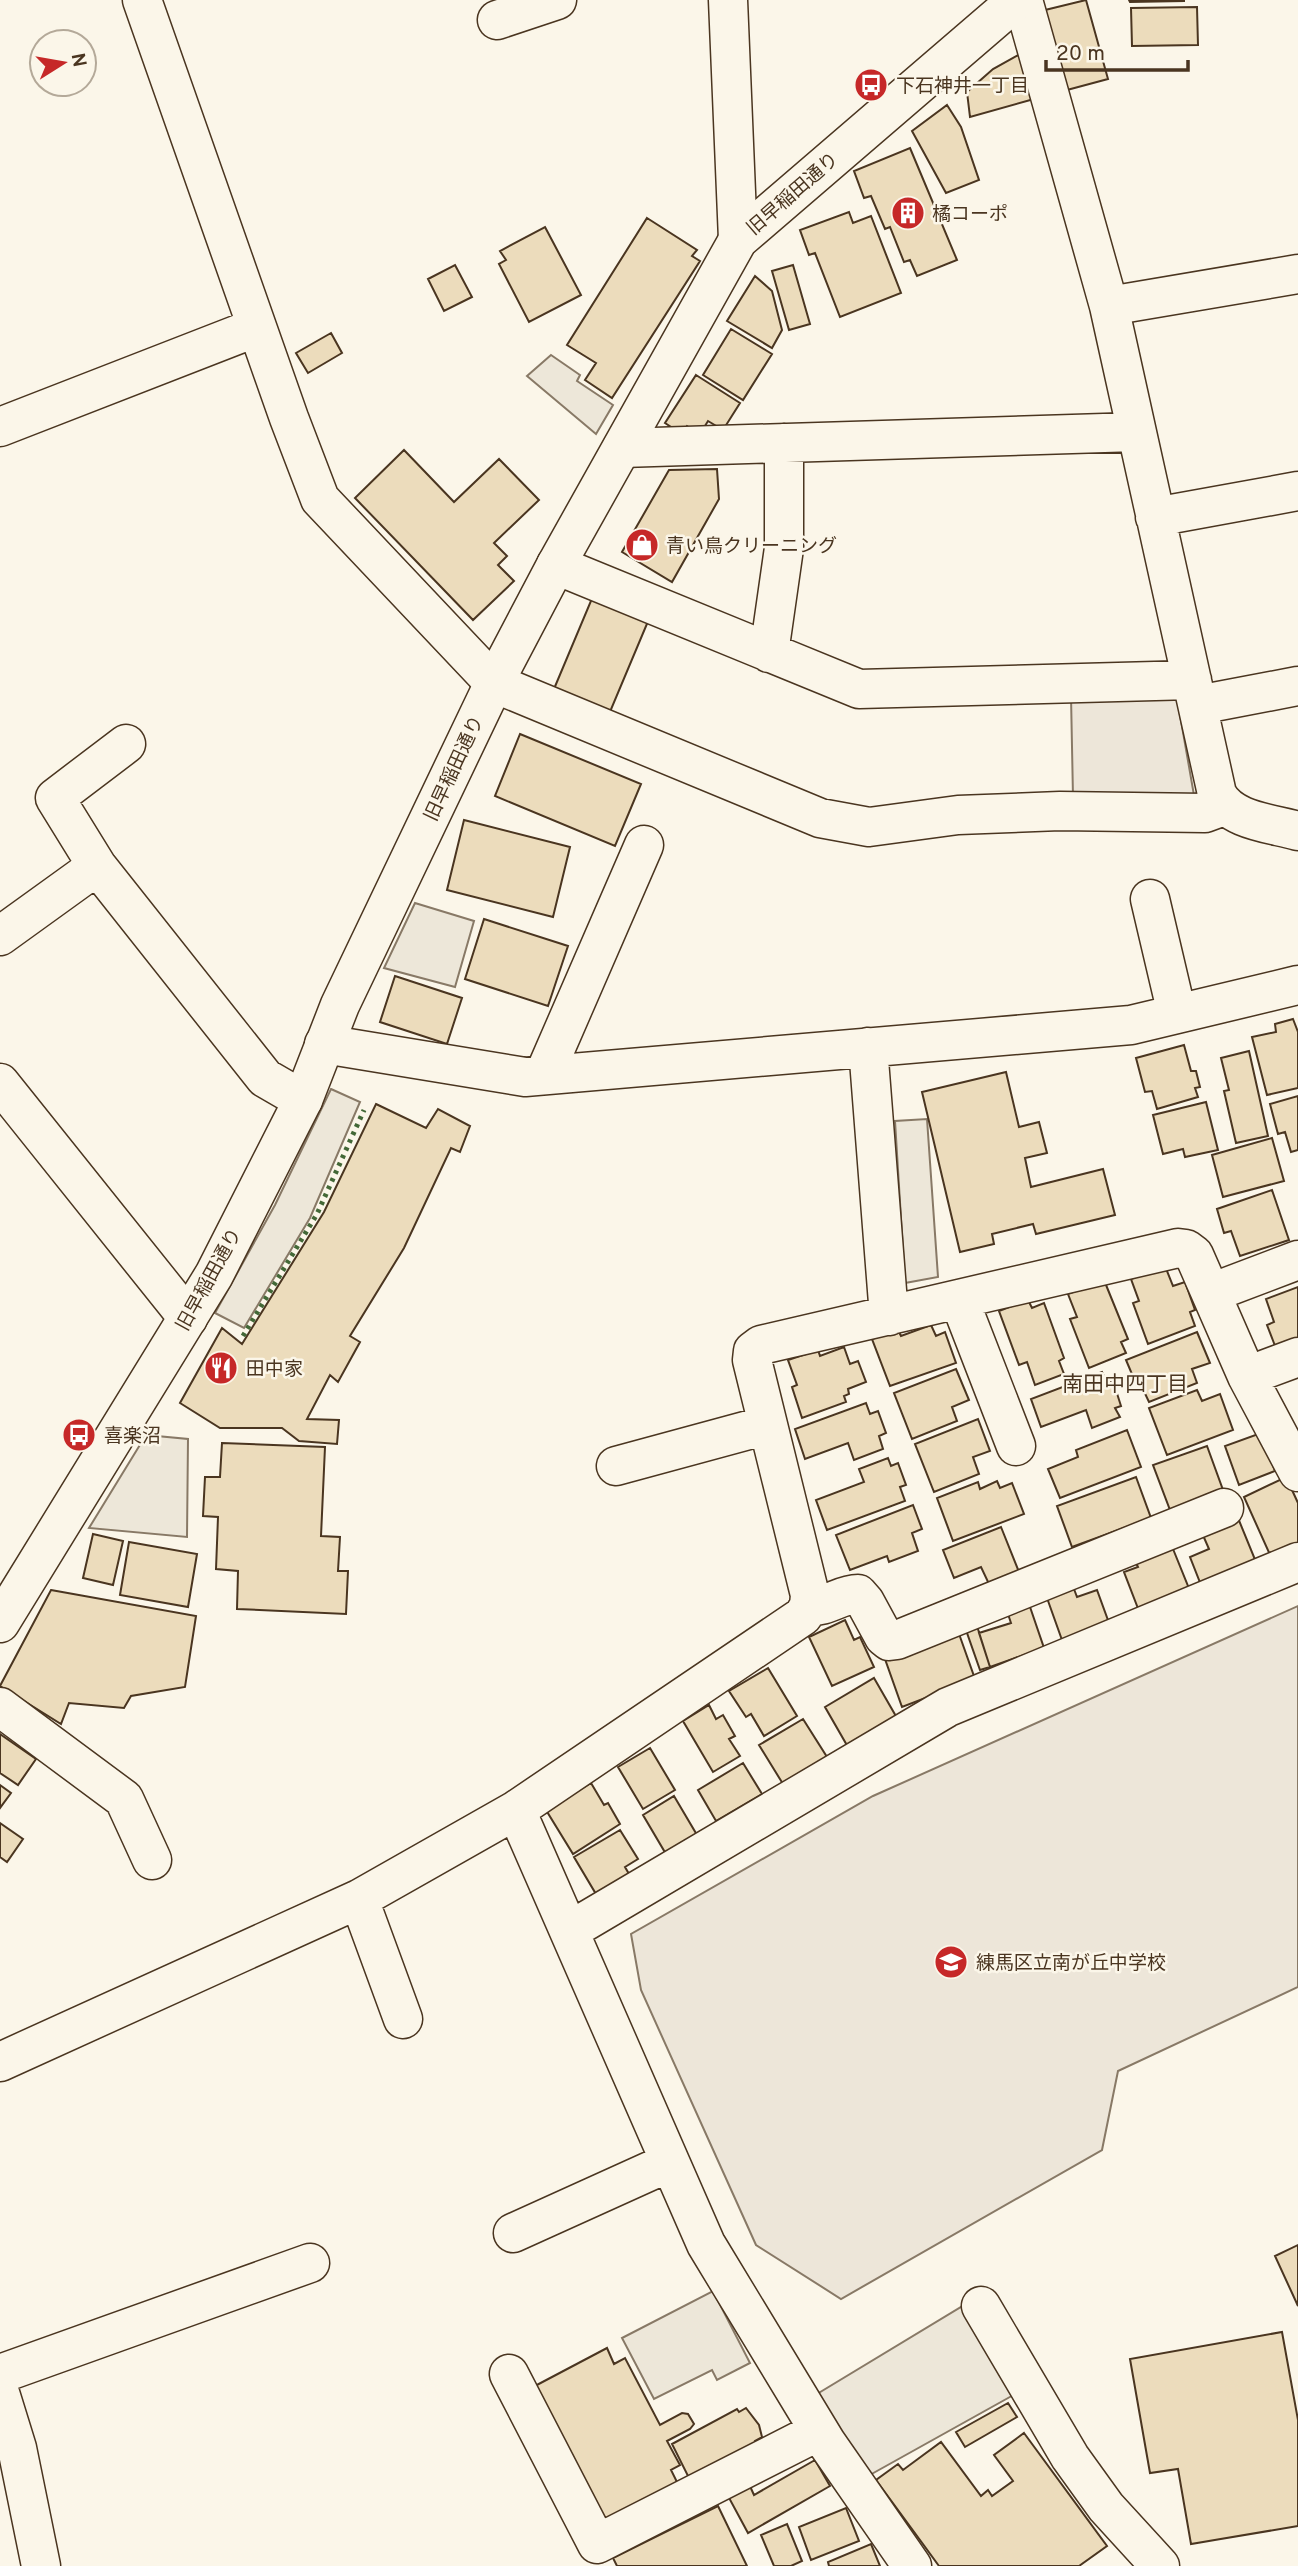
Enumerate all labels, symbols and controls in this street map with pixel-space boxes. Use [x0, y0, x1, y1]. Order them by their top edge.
north arrow [28, 28, 98, 98]
scale bar [1046, 28, 1188, 72]
text: 20 m [1056, 41, 1105, 68]
text: N [65, 51, 91, 69]
bus stop icon: 下石神井一丁目 [852, 66, 890, 104]
place label: 下石神井一丁目 [896, 75, 1029, 99]
street label: 旧早稲田通り [742, 148, 844, 241]
building icon: 橘コーポ [889, 194, 927, 232]
place label: 橘コーポ [932, 203, 1008, 227]
shop icon: 青い鳥クリーニング [623, 526, 661, 564]
place label: 青い鳥クリーニング [666, 535, 837, 559]
street label: 旧早稲田通り [420, 712, 490, 826]
street label: 旧早稲田通り [172, 1224, 248, 1336]
restaurant icon: 田中家 [202, 1349, 240, 1387]
place label: 田中家 [246, 1358, 303, 1382]
district label: 南田中四丁目 [1062, 1372, 1188, 1399]
bus stop icon: 喜楽沼 [60, 1416, 98, 1454]
place label: 喜楽沼 [104, 1425, 161, 1449]
school or university icon: 練馬区立南が丘中学校 [932, 1943, 970, 1981]
place label: 練馬区立南が丘中学校 [976, 1952, 1166, 1976]

